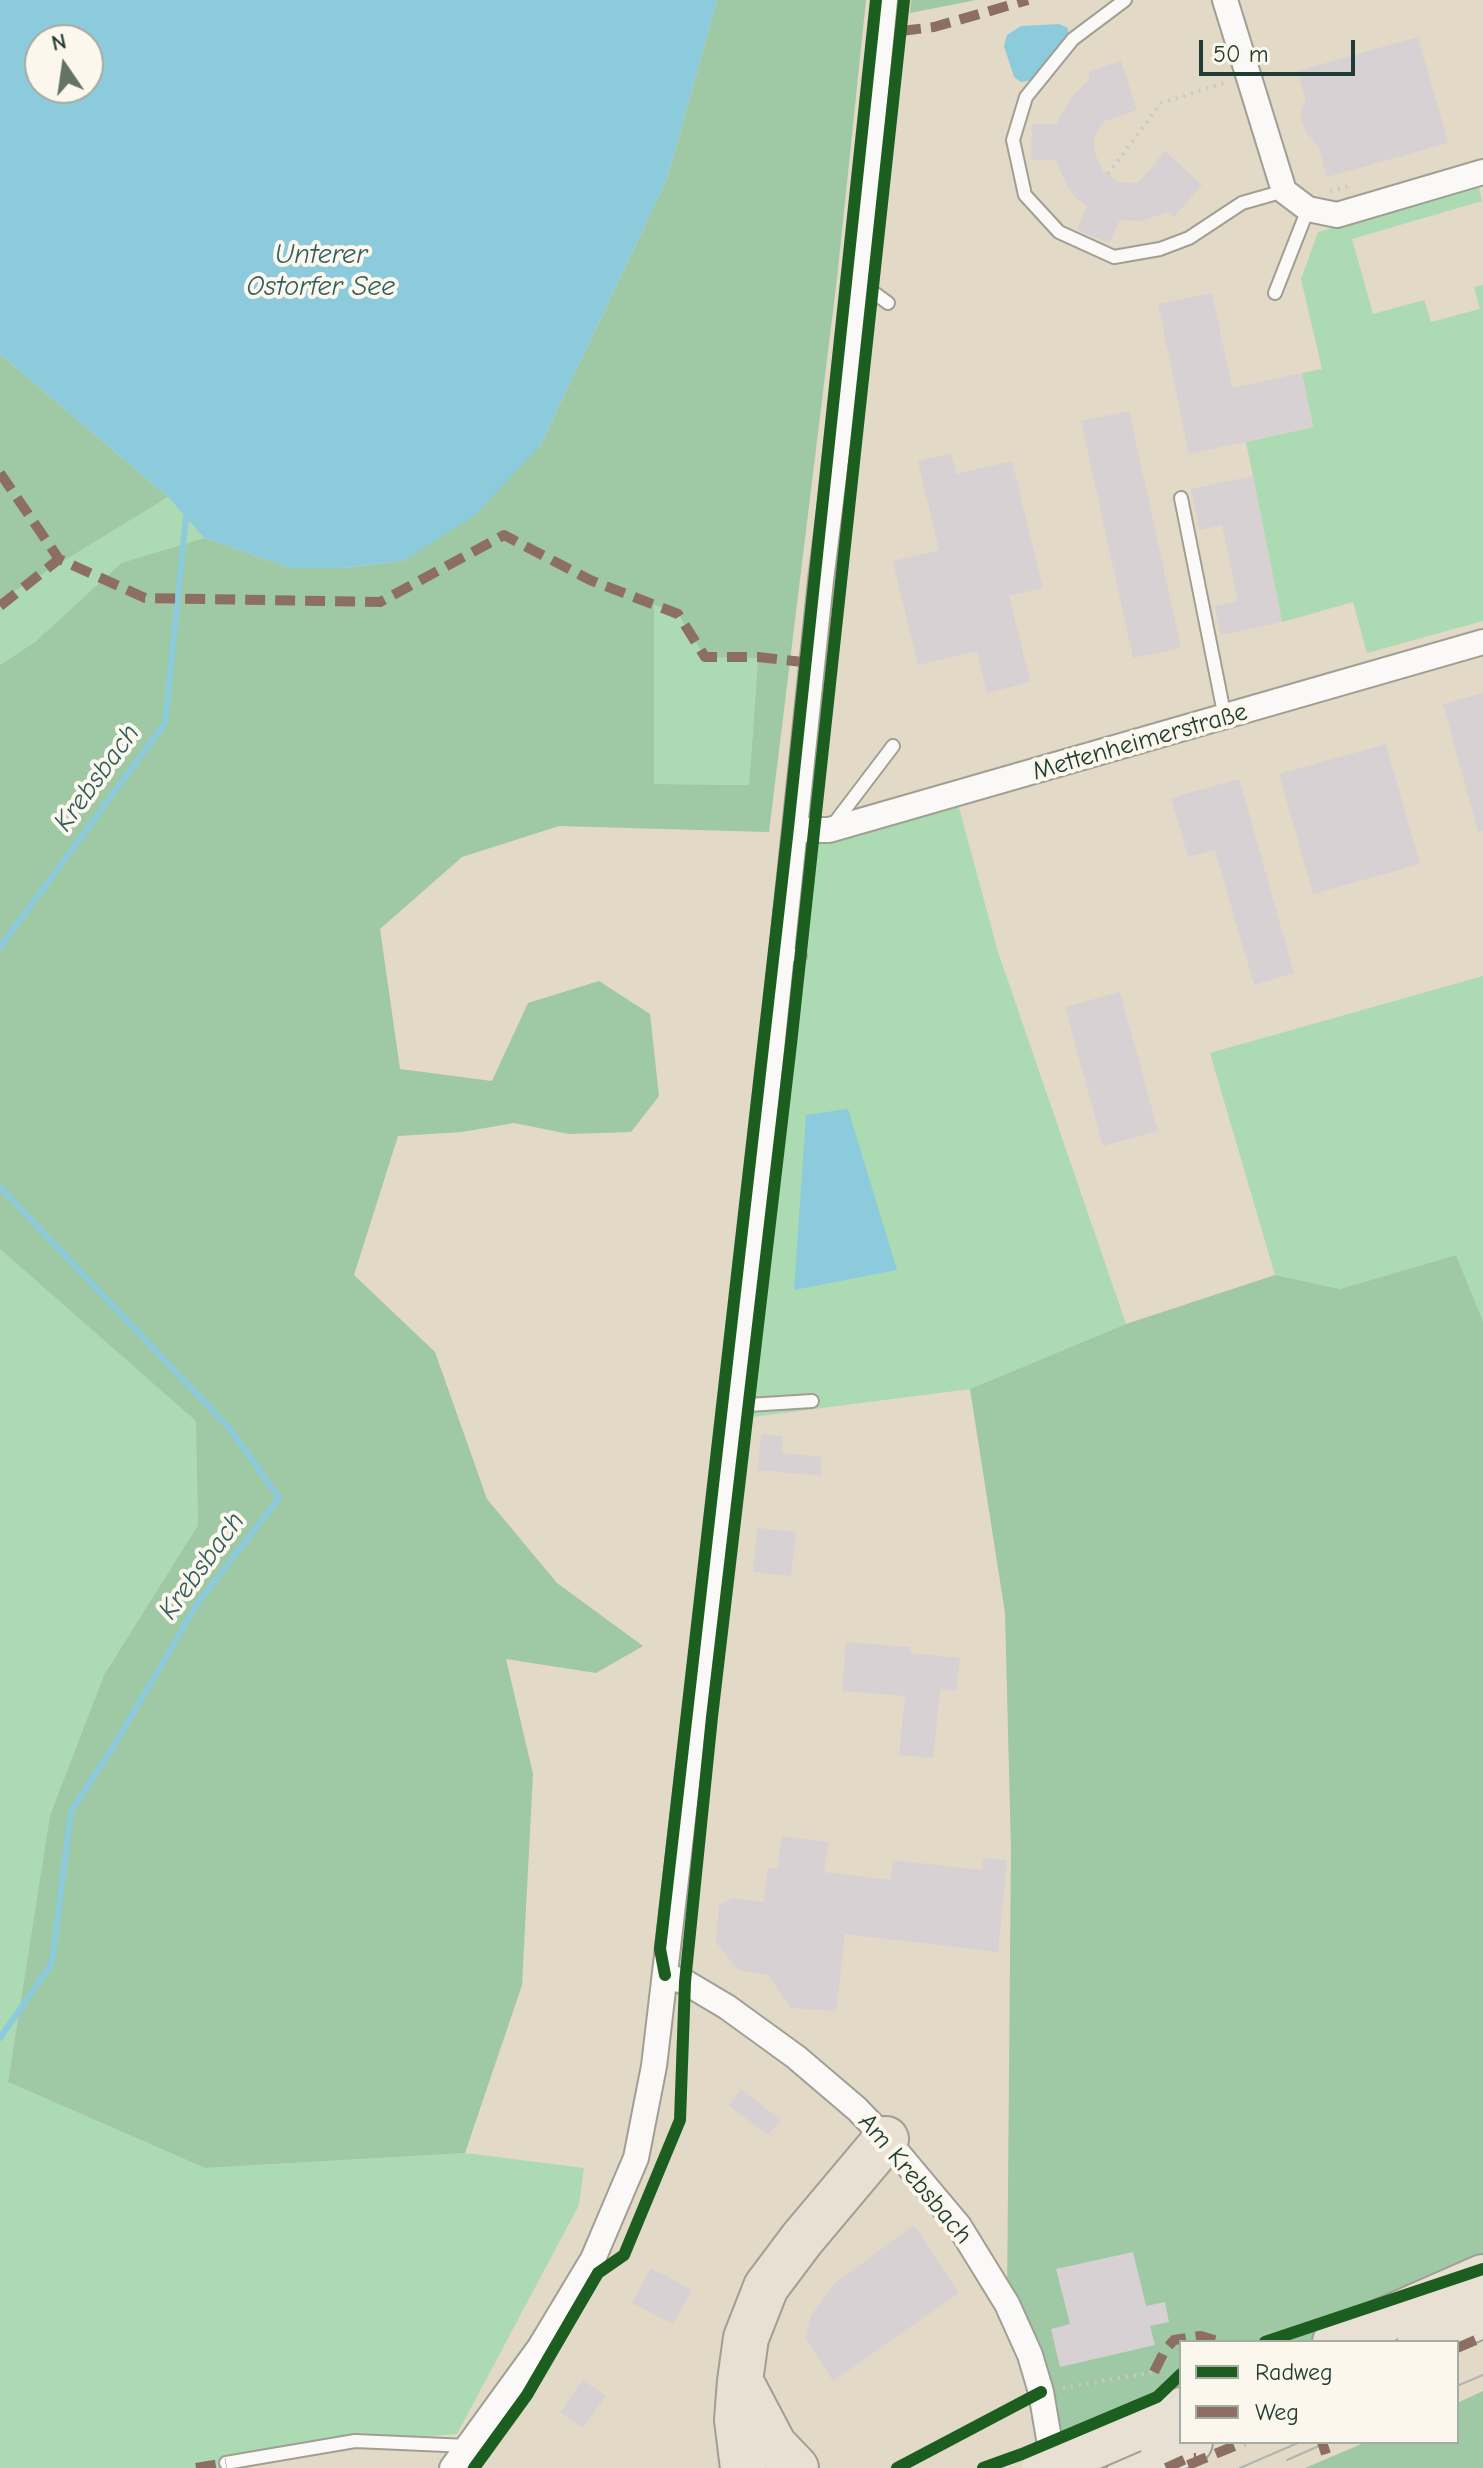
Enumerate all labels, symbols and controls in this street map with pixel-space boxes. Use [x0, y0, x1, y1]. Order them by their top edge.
north arrow [24, 24, 104, 104]
scale bar [1203, 24, 1359, 74]
text: N [49, 28, 69, 57]
text: 50 m [1213, 40, 1269, 68]
water label: Unterer Ostorfer See [247, 238, 395, 304]
street label: Mettenheimerstraße [1029, 696, 1251, 788]
water label: Krebsbach [47, 718, 147, 838]
water label: Krebsbach [152, 1506, 252, 1626]
street label: Am Krebsbach [851, 2107, 979, 2251]
legend [1179, 2340, 1459, 2444]
text: Radweg [1255, 2358, 1333, 2386]
text: Weg [1255, 2398, 1299, 2426]

